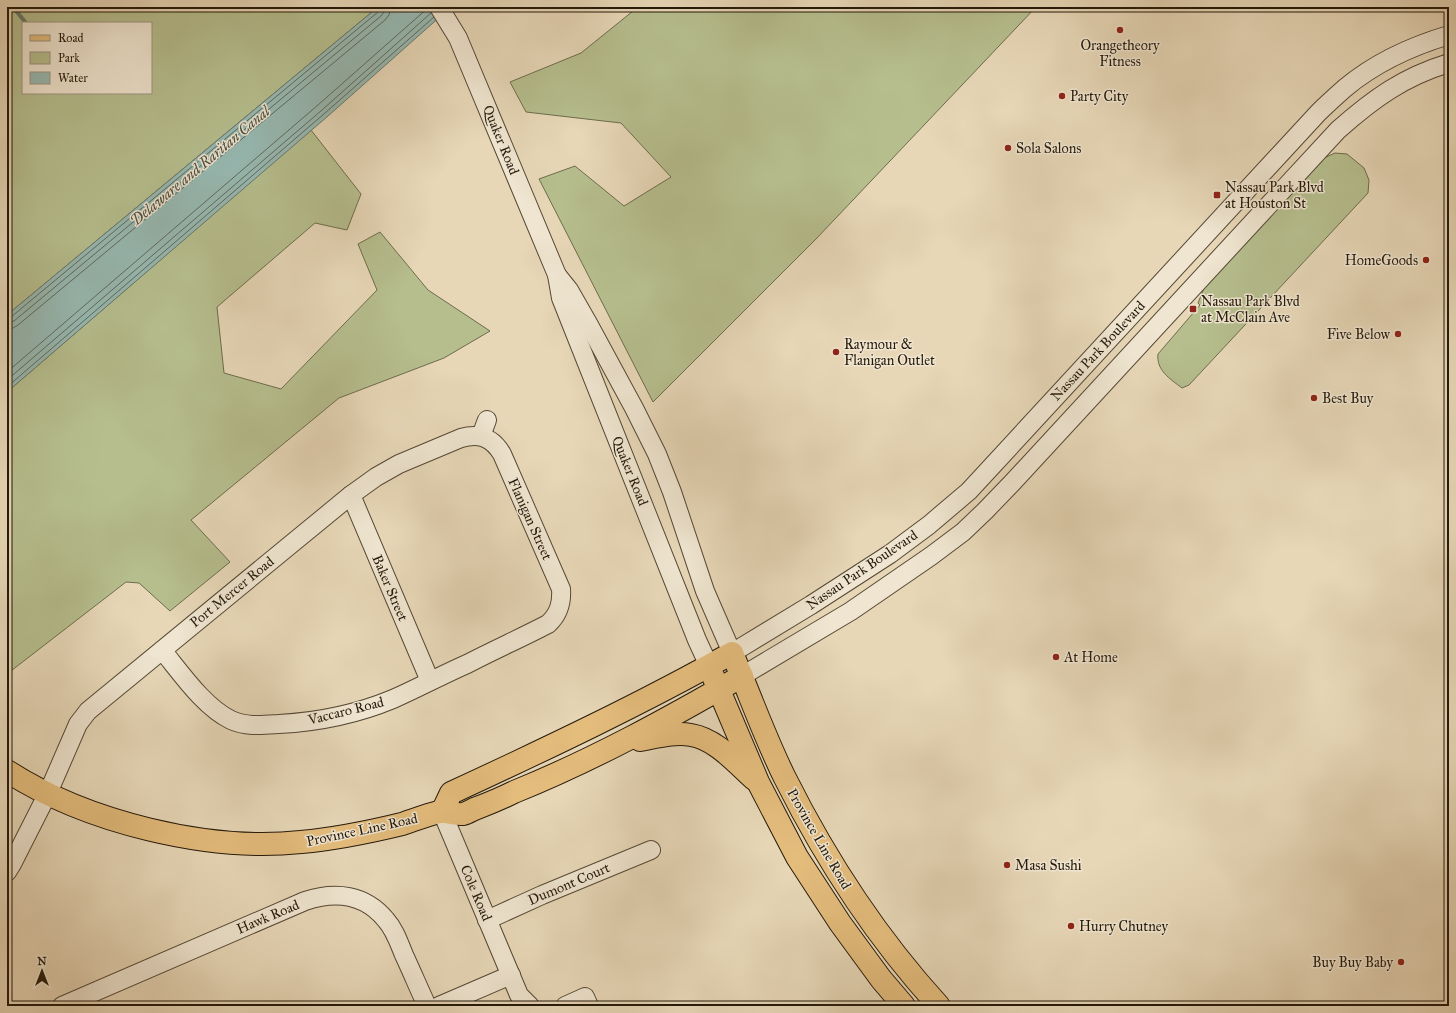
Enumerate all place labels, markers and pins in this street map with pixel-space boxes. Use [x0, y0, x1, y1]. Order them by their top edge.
marker: Orangetheory Fitness [1115, 25, 1125, 35]
place label: Orangetheory Fitness [1080, 37, 1160, 70]
place label: Party City [1070, 88, 1129, 105]
marker: Party City [1057, 91, 1067, 101]
place label: Sola Salons [1016, 140, 1081, 157]
marker: Sola Salons [1003, 143, 1013, 153]
place label: Nassau Park Blvd at Houston St [1225, 179, 1324, 212]
marker: Nassau Park Blvd at Houston St [1212, 190, 1222, 200]
place label: HomeGoods [1345, 252, 1418, 269]
marker: HomeGoods [1421, 255, 1431, 265]
place label: Nassau Park Blvd at McClain Ave [1201, 293, 1300, 326]
marker: Nassau Park Blvd at McClain Ave [1188, 304, 1198, 314]
place label: Five Below [1327, 326, 1391, 343]
marker: Five Below [1393, 329, 1403, 339]
place label: Raymour & Flanigan Outlet [844, 336, 935, 369]
marker: Raymour & Flanigan Outlet [831, 347, 841, 357]
place label: Best Buy [1322, 390, 1374, 407]
marker: Best Buy [1309, 393, 1319, 403]
place label: At Home [1063, 649, 1118, 666]
marker: At Home [1051, 652, 1061, 662]
place label: Masa Sushi [1015, 857, 1082, 874]
marker: Masa Sushi [1002, 860, 1012, 870]
place label: Hurry Chutney [1079, 918, 1168, 935]
marker: Hurry Chutney [1066, 921, 1076, 931]
place label: Buy Buy Baby [1312, 954, 1393, 971]
marker: Buy Buy Baby [1396, 957, 1406, 967]

